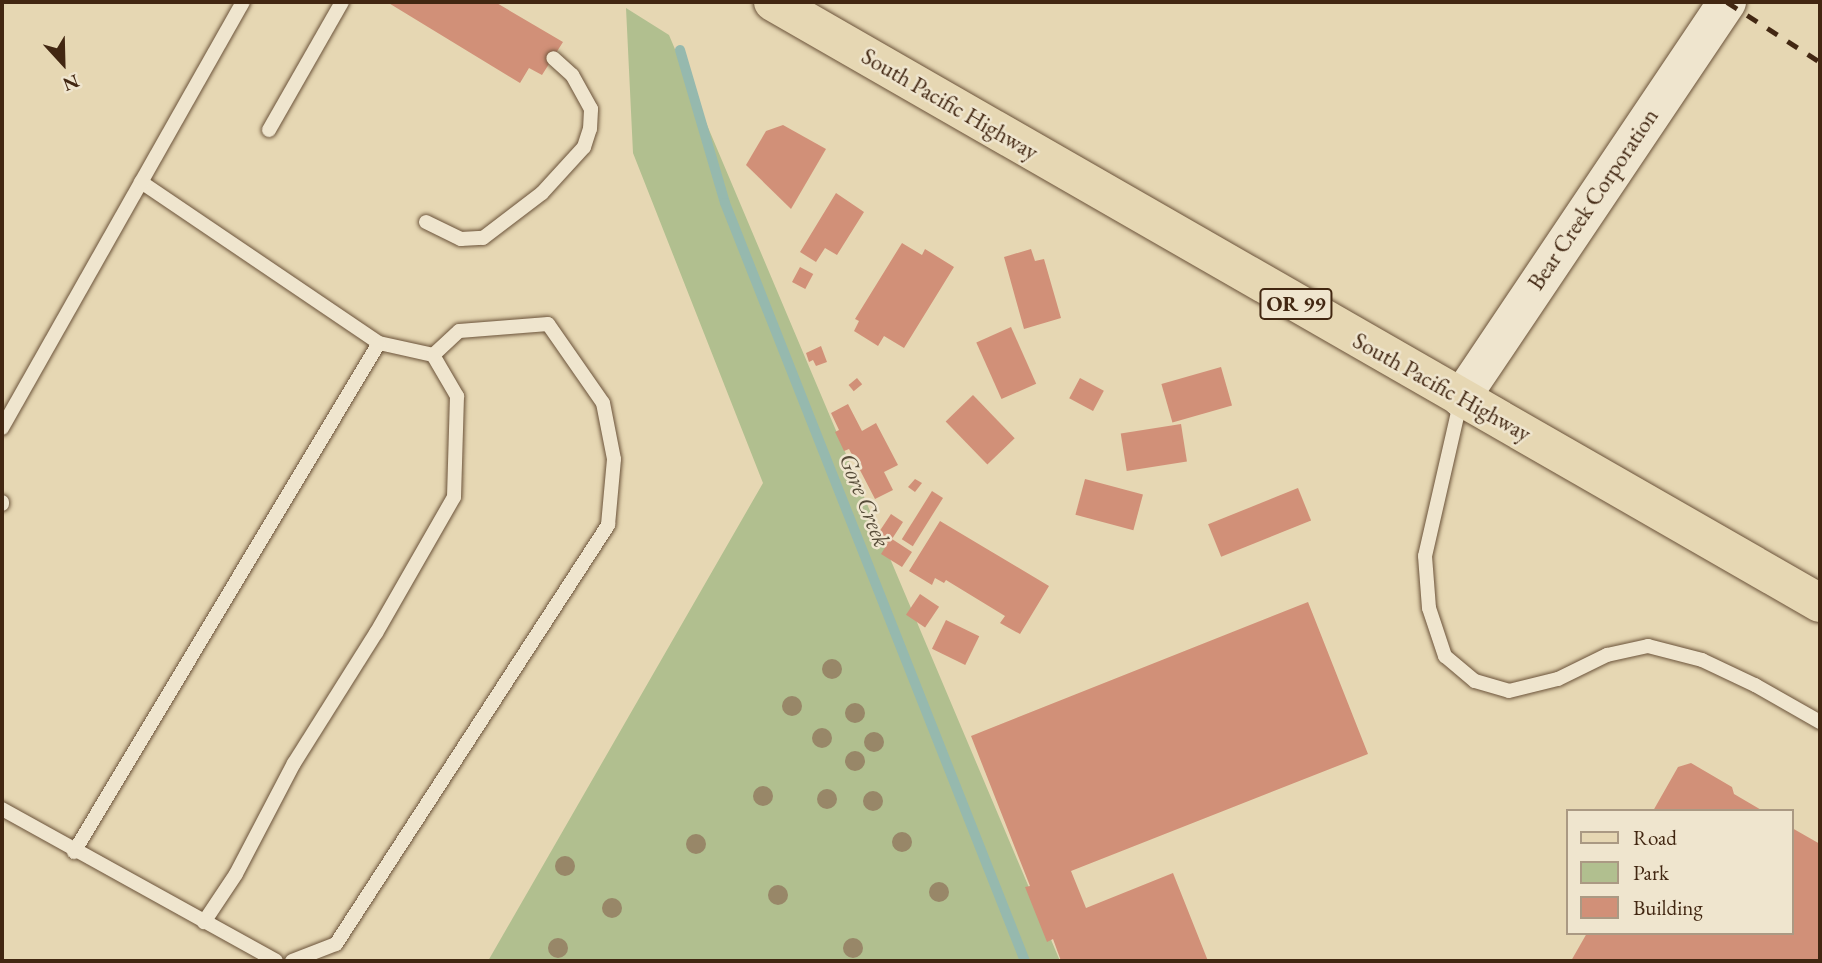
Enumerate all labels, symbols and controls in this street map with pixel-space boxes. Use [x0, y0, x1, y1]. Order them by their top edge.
north arrow [28, 28, 98, 98]
street label: South Pacific Highway [857, 42, 1043, 166]
text: N [59, 68, 83, 97]
street label: Bear Creek Corporation [1522, 103, 1664, 295]
road number: OR 99 [1259, 286, 1333, 322]
street label: South Pacific Highway [1348, 327, 1536, 447]
water label: Gore Creek [833, 449, 897, 551]
legend [1566, 809, 1794, 935]
text: Road [1633, 824, 1677, 851]
text: Park [1633, 859, 1669, 886]
text: Building [1633, 894, 1703, 921]

